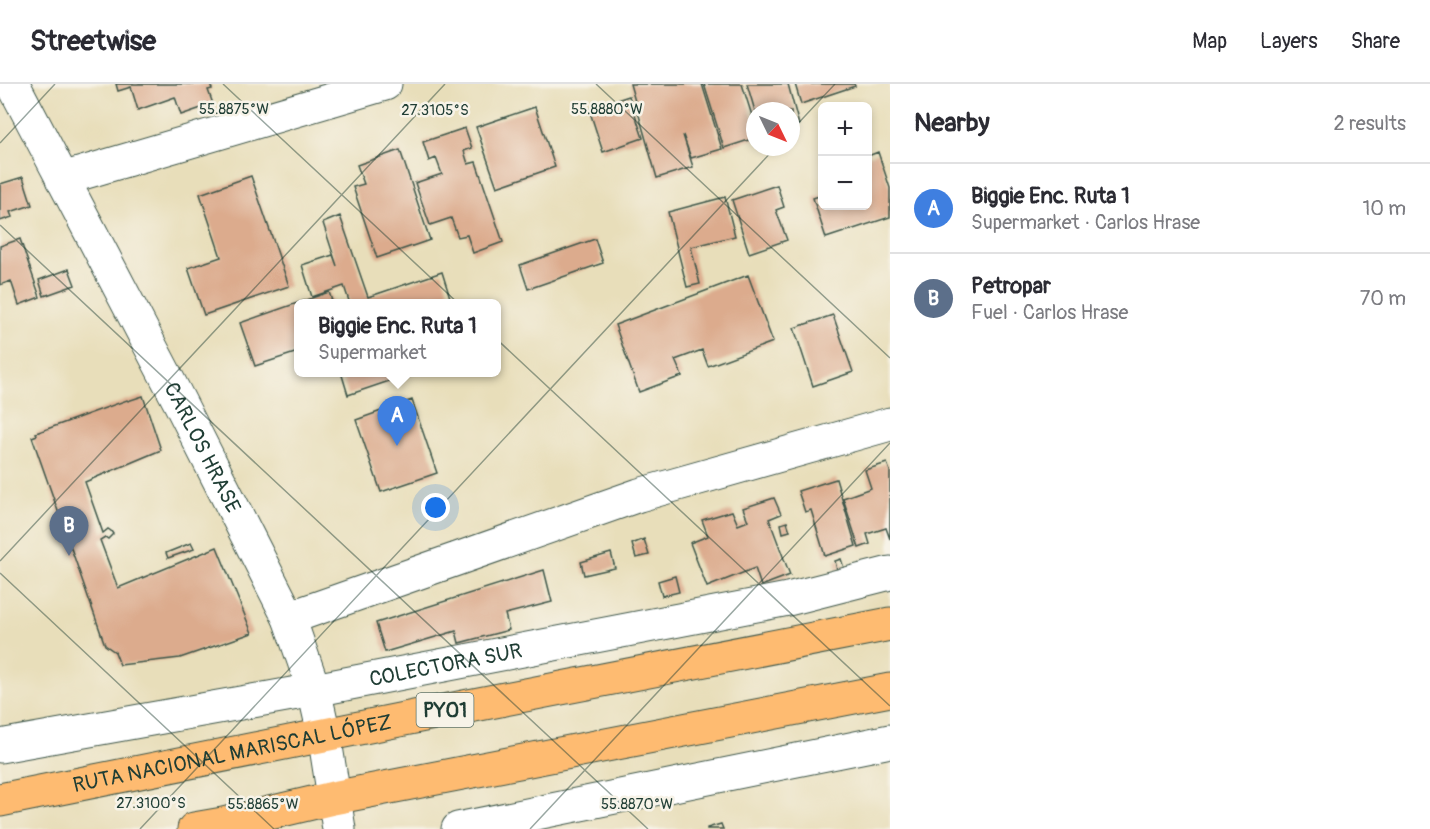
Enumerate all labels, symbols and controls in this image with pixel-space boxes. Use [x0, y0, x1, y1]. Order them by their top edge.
text: Streetwise [30, 24, 156, 59]
text: Map [1192, 28, 1227, 55]
text: Layers [1260, 28, 1318, 55]
text: Share [1351, 28, 1400, 55]
text: 55.8875°W [199, 100, 269, 119]
text: 55.8880°W [571, 100, 643, 119]
text: 27.3105°S [401, 101, 469, 120]
north arrow [746, 102, 800, 156]
map controls [818, 102, 872, 210]
button: + [818, 102, 872, 156]
text: Nearby [914, 107, 990, 139]
text: 2 results [1334, 111, 1406, 136]
button: − [818, 156, 872, 210]
text: Biggie Enc. Ruta 1 [971, 182, 1130, 210]
text: A [927, 196, 940, 221]
text: 10 m [1362, 196, 1406, 221]
text: Supermarket · Carlos Hrase [971, 210, 1200, 235]
text: Petropar [971, 272, 1051, 300]
text: B [928, 286, 939, 311]
text: 70 m [1360, 286, 1406, 311]
popup [294, 299, 501, 377]
text: Fuel · Carlos Hrase [971, 300, 1128, 325]
text: Biggie Enc. Ruta 1 [318, 312, 477, 340]
text: Supermarket [318, 340, 427, 365]
street label: CARLOS HRASE [158, 378, 247, 518]
pin: A [378, 396, 416, 446]
your location [421, 493, 450, 522]
pin: B [50, 506, 88, 556]
street label: COLECTORA SUR [367, 637, 524, 693]
road number: PY01 [416, 693, 474, 727]
street label: RUTA NACIONAL MARISCAL LÓPEZ [71, 709, 394, 799]
text: 27.3100°S [116, 794, 186, 813]
text: 55.8865°W [228, 795, 299, 814]
text: 55.8870°W [601, 795, 673, 814]

